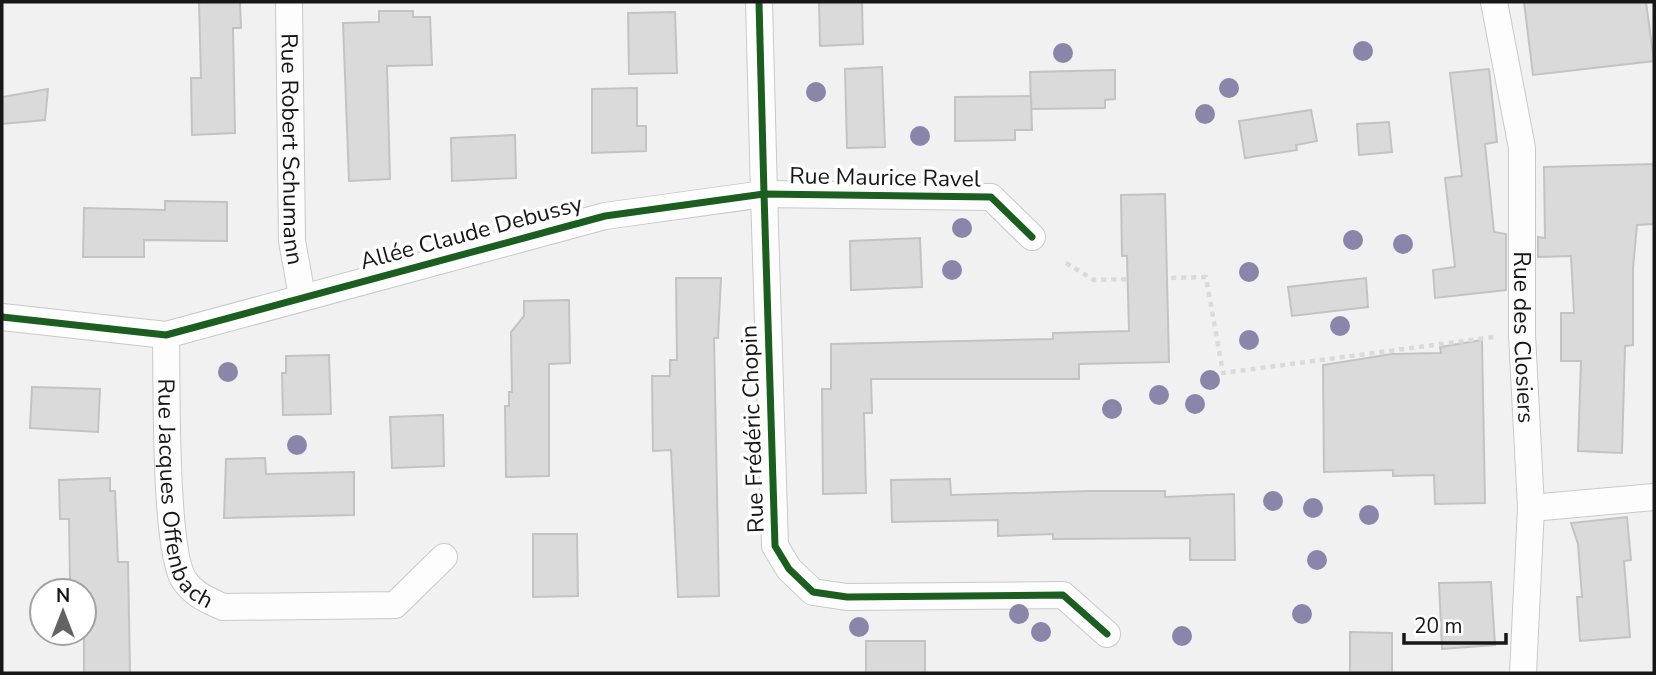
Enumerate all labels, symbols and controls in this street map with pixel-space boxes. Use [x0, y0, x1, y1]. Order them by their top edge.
street label: Rue Robert Schumann [273, 33, 311, 267]
street label: Rue Maurice Ravel [789, 160, 981, 195]
street label: Allée Claude Debussy [357, 188, 586, 277]
street label: Rue des Closiers [1506, 251, 1542, 424]
street label: Rue Frédéric Chopin [733, 324, 772, 533]
street label: Rue Jacques Offenbach [150, 378, 219, 616]
north arrow [28, 577, 98, 647]
text: N [56, 583, 70, 609]
scale bar [1404, 602, 1506, 646]
text: 20 m [1414, 612, 1463, 640]

